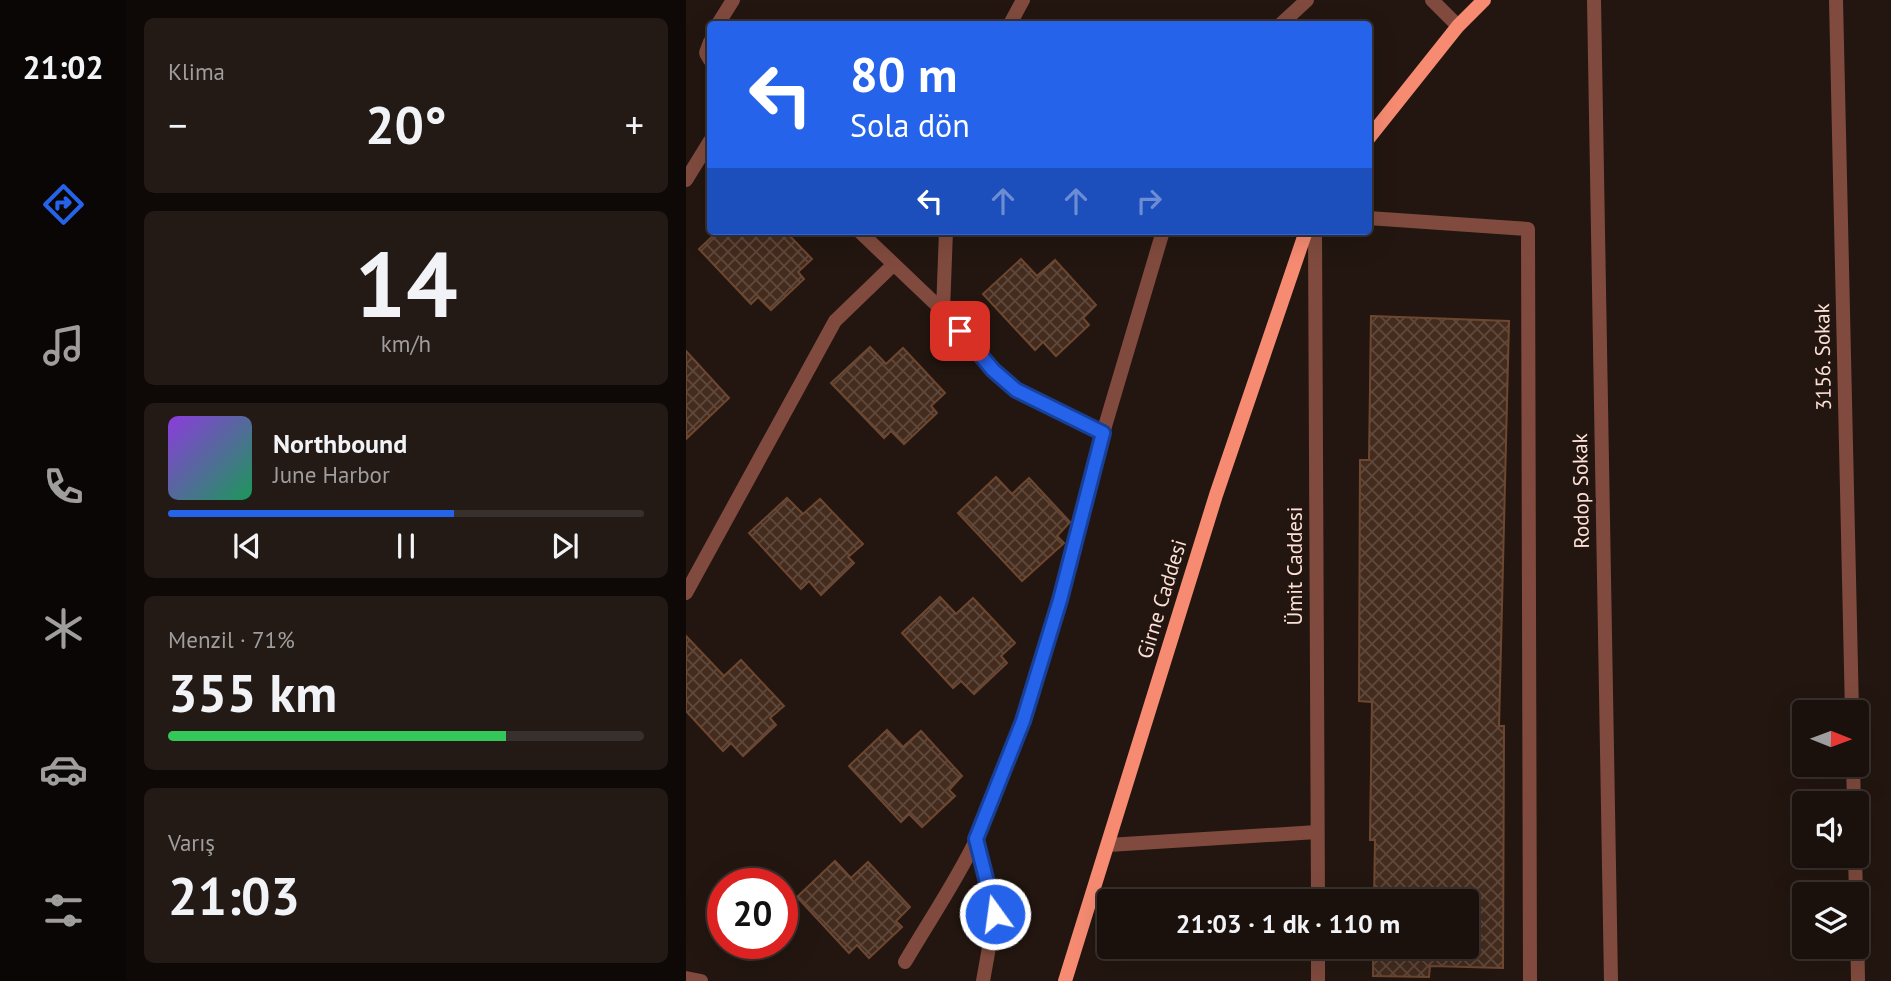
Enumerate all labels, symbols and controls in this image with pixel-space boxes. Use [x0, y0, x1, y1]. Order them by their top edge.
text: 80 m [850, 42, 957, 106]
text: 21:02 [22, 46, 104, 88]
icon: left [735, 49, 826, 140]
text: Klima [168, 57, 225, 86]
text: 20° [365, 91, 447, 158]
text: − [168, 100, 187, 149]
text: + [625, 100, 644, 149]
text: Sola dön [850, 104, 970, 146]
icon: directions [39, 180, 88, 229]
icon: left [911, 182, 949, 220]
icon: ahead [984, 182, 1022, 220]
icon: ahead [1057, 182, 1095, 220]
icon: right [1130, 182, 1168, 220]
text: 14 [354, 224, 458, 342]
pin [930, 301, 990, 361]
street label: 3156. Sokak [1808, 303, 1837, 411]
icon: arrive [941, 312, 979, 350]
icon: music [39, 321, 88, 370]
text: km/h [381, 329, 431, 358]
text: Northbound [273, 427, 407, 460]
street label: Rodop Sokak [1566, 433, 1595, 549]
text: June Harbor [273, 460, 390, 489]
icon: phone [39, 462, 88, 511]
street label: Ümit Caddesi [1281, 507, 1308, 625]
icon: previous [228, 527, 266, 565]
icon: pause [387, 527, 425, 565]
icon: next [546, 527, 584, 565]
street label: Girne Caddesi [1131, 536, 1192, 662]
icon: climate [39, 604, 88, 653]
text: Menzil · 71% [168, 625, 295, 654]
text: 355 km [168, 659, 337, 726]
north arrow [1792, 700, 1869, 777]
map controls [1792, 700, 1869, 959]
icon: car [39, 745, 88, 794]
button: sound [1792, 791, 1869, 868]
text: Varış [168, 828, 215, 857]
text: 21:03 [168, 862, 300, 929]
speed limit sign: 20 [707, 868, 798, 959]
position arrow [958, 877, 1032, 951]
button: layers [1792, 882, 1869, 959]
icon: filters [39, 886, 88, 935]
text: 21:03 · 1 dk · 110 m [1176, 907, 1400, 940]

